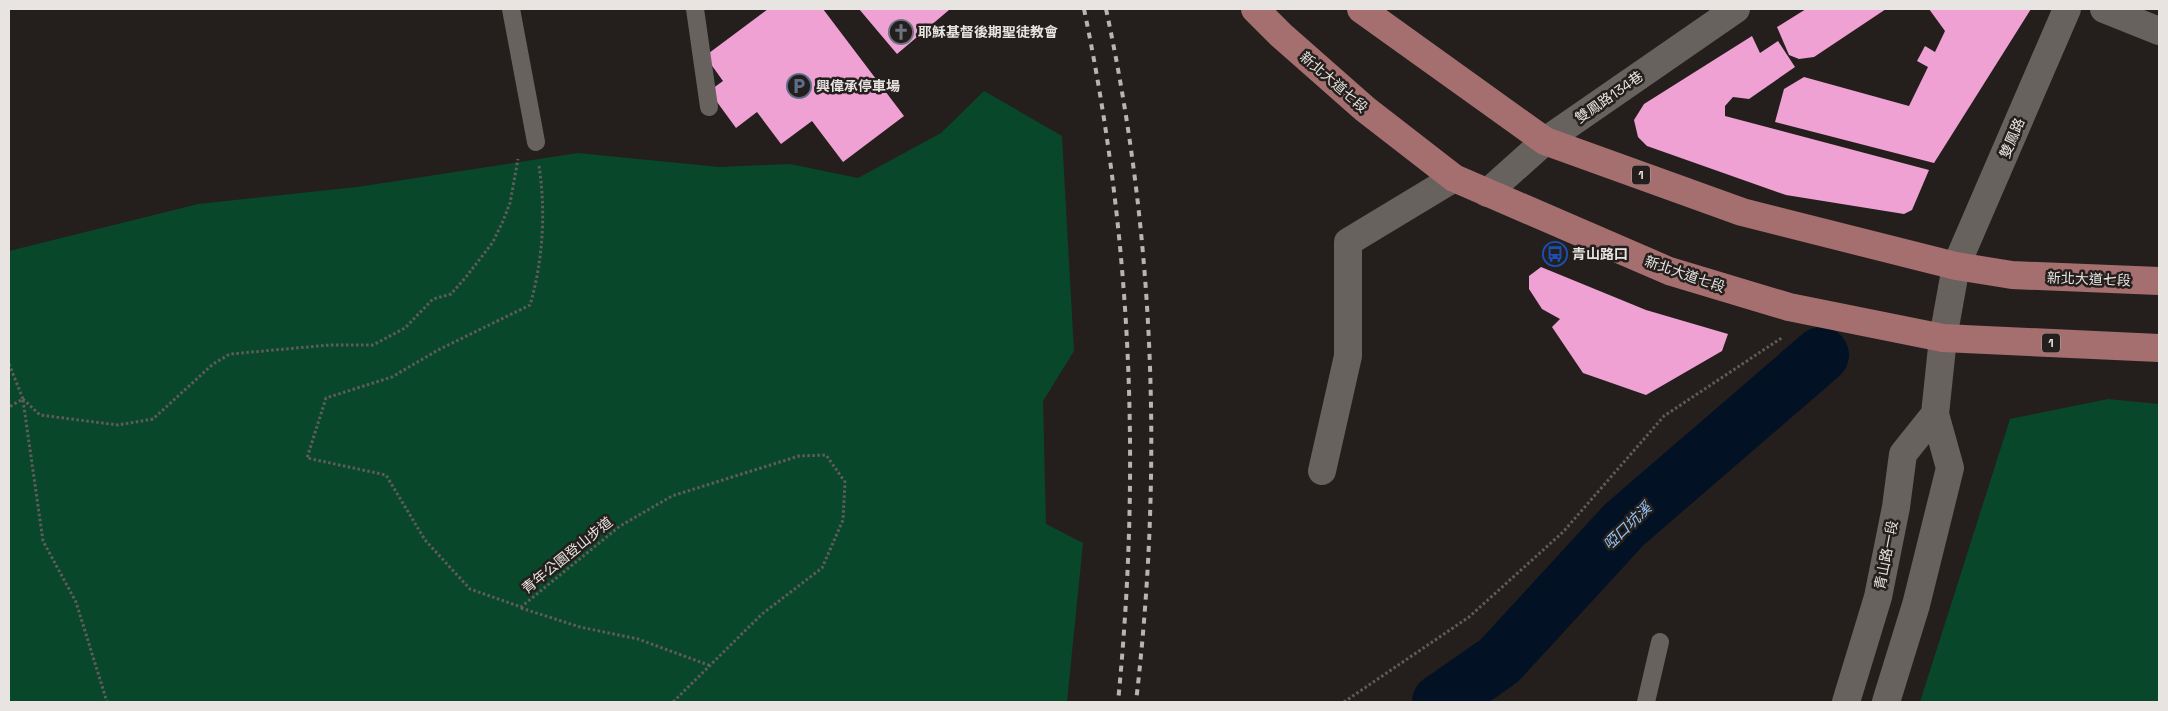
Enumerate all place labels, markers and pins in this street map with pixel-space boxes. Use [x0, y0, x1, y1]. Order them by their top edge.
church icon: 耶穌基督後期聖徒教會 [888, 19, 914, 45]
place label: 耶穌基督後期聖徒教會 [918, 23, 1058, 41]
parking icon: 興偉承停車場 [786, 73, 812, 99]
place label: 興偉承停車場 [816, 77, 900, 95]
bus stop icon: 青山路口 [1542, 241, 1568, 267]
place label: 青山路口 [1572, 245, 1628, 263]

